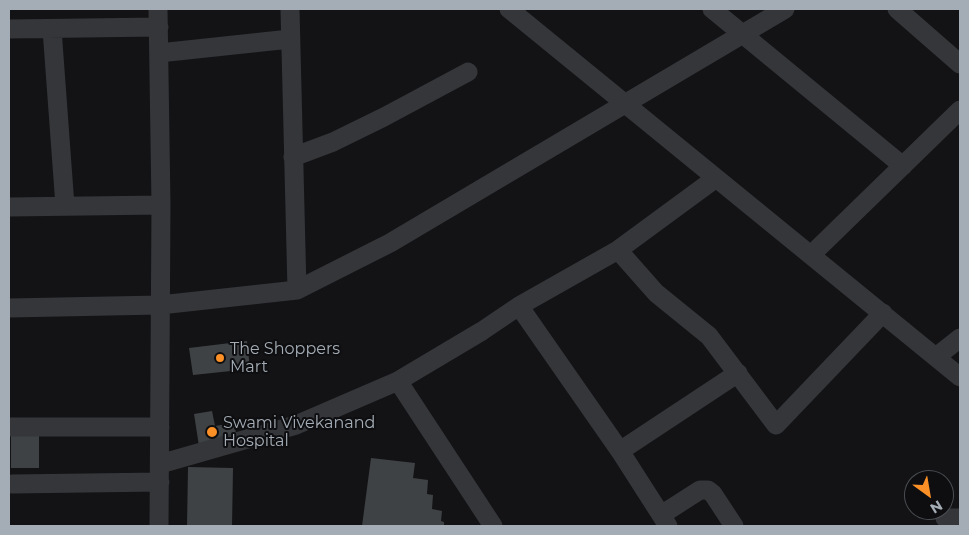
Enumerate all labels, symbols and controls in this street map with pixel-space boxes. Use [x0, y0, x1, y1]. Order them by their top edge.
place label: The Shoppers Mart [230, 339, 340, 377]
marker: The Shoppers Mart [214, 352, 226, 364]
place label: Swami Vivekanand Hospital [223, 413, 375, 451]
marker: Swami Vivekanand Hospital [205, 425, 219, 439]
north arrow [904, 470, 954, 520]
text: N [927, 496, 946, 518]

